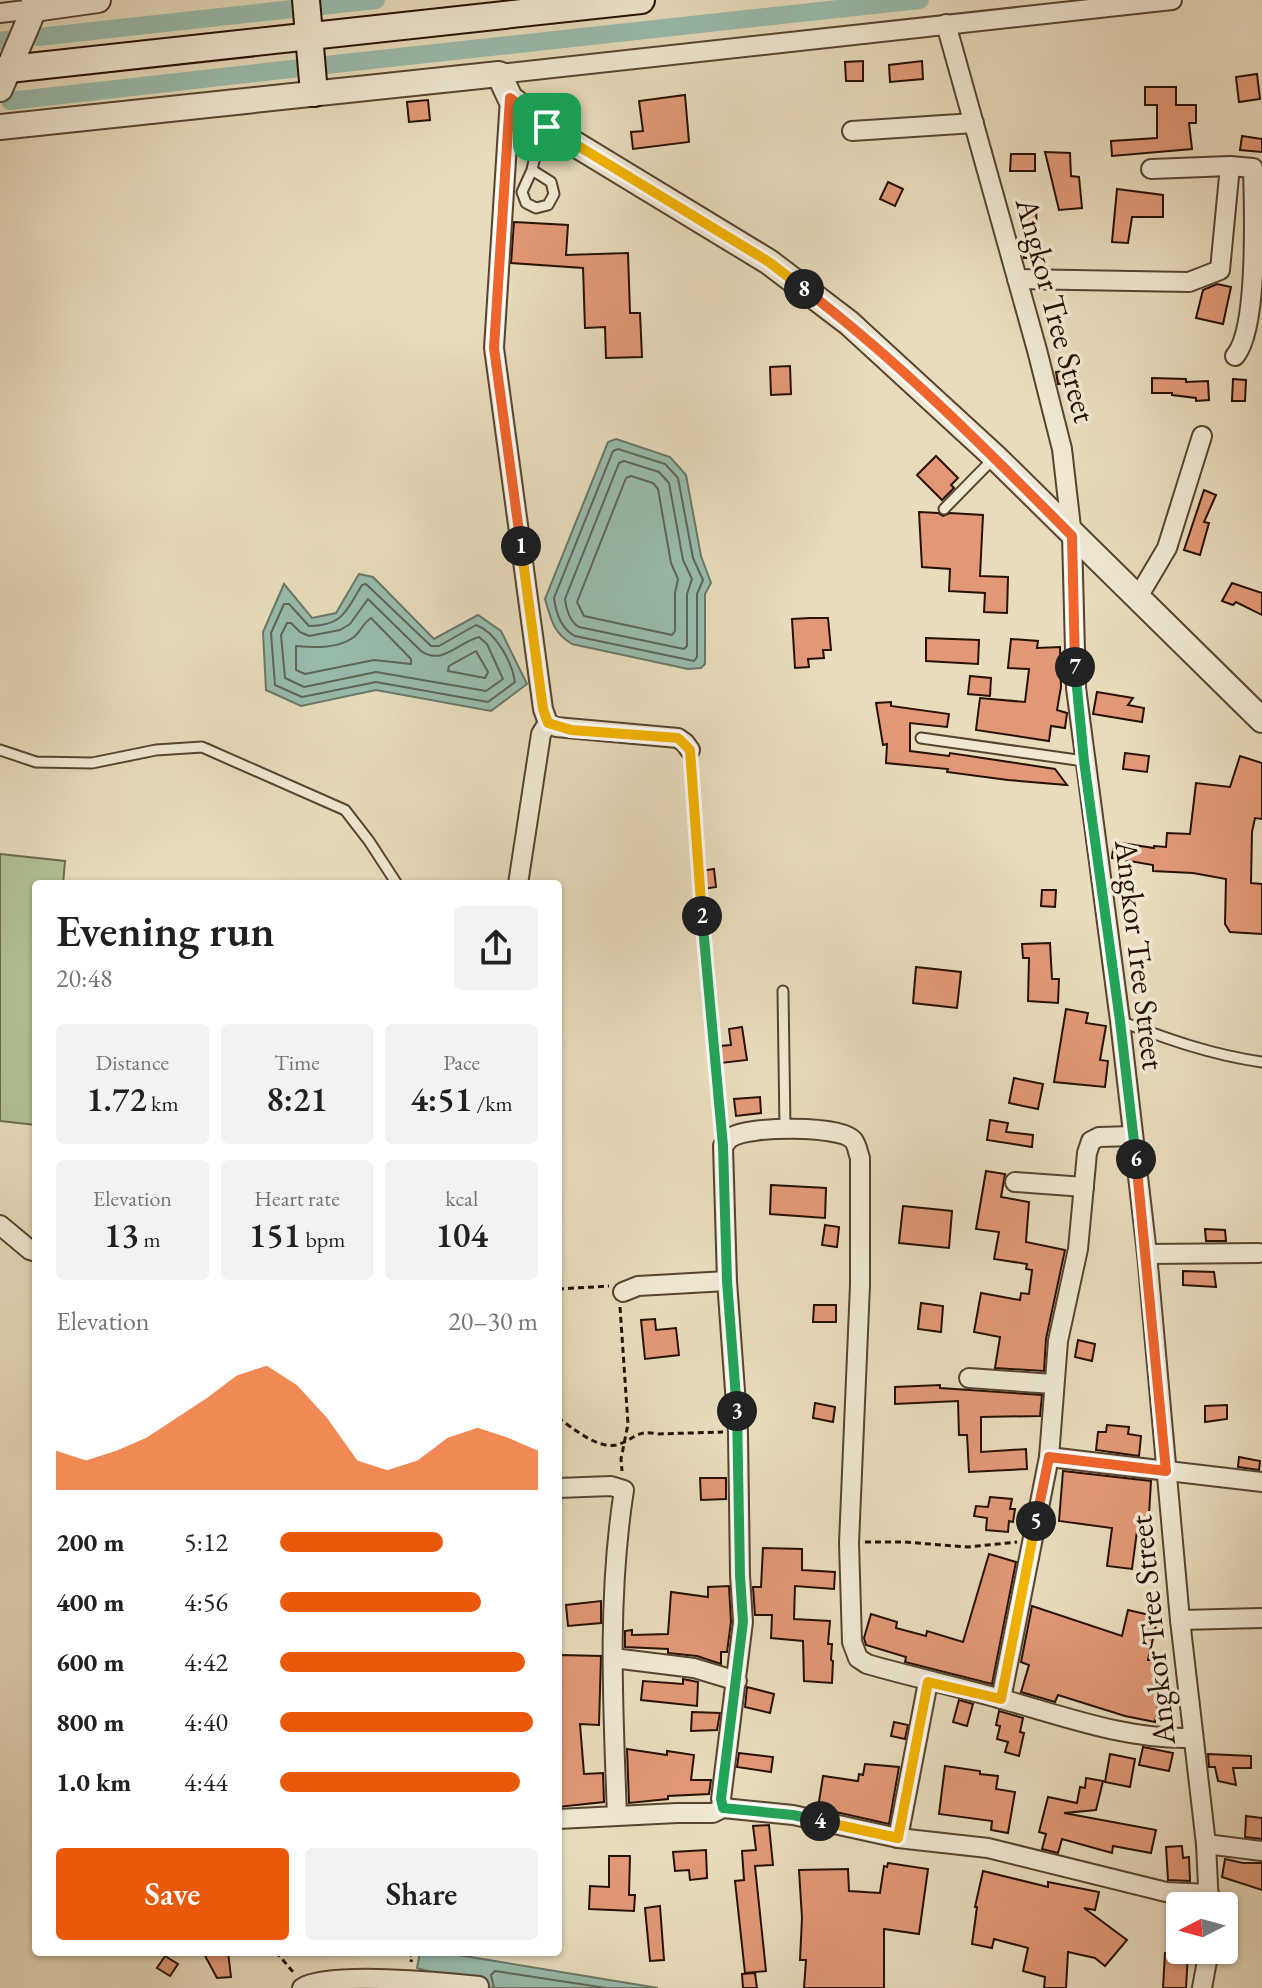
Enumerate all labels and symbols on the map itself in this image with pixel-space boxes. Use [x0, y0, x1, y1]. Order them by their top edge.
pin [513, 93, 581, 161]
street label: Angkor Tree Street [1006, 192, 1106, 427]
pin: 8 [784, 269, 824, 309]
pin: 1 [501, 526, 541, 566]
pin: 7 [1055, 647, 1095, 687]
street label: Angkor Tree Street [1105, 837, 1175, 1072]
pin: 2 [682, 896, 722, 936]
pin: 6 [1116, 1139, 1156, 1179]
pin: 3 [717, 1391, 757, 1431]
pin: 5 [1016, 1501, 1056, 1541]
street label: Angkor Tree Street [1119, 1513, 1185, 1748]
pin: 4 [800, 1801, 840, 1841]
north arrow [1166, 1892, 1238, 1964]

